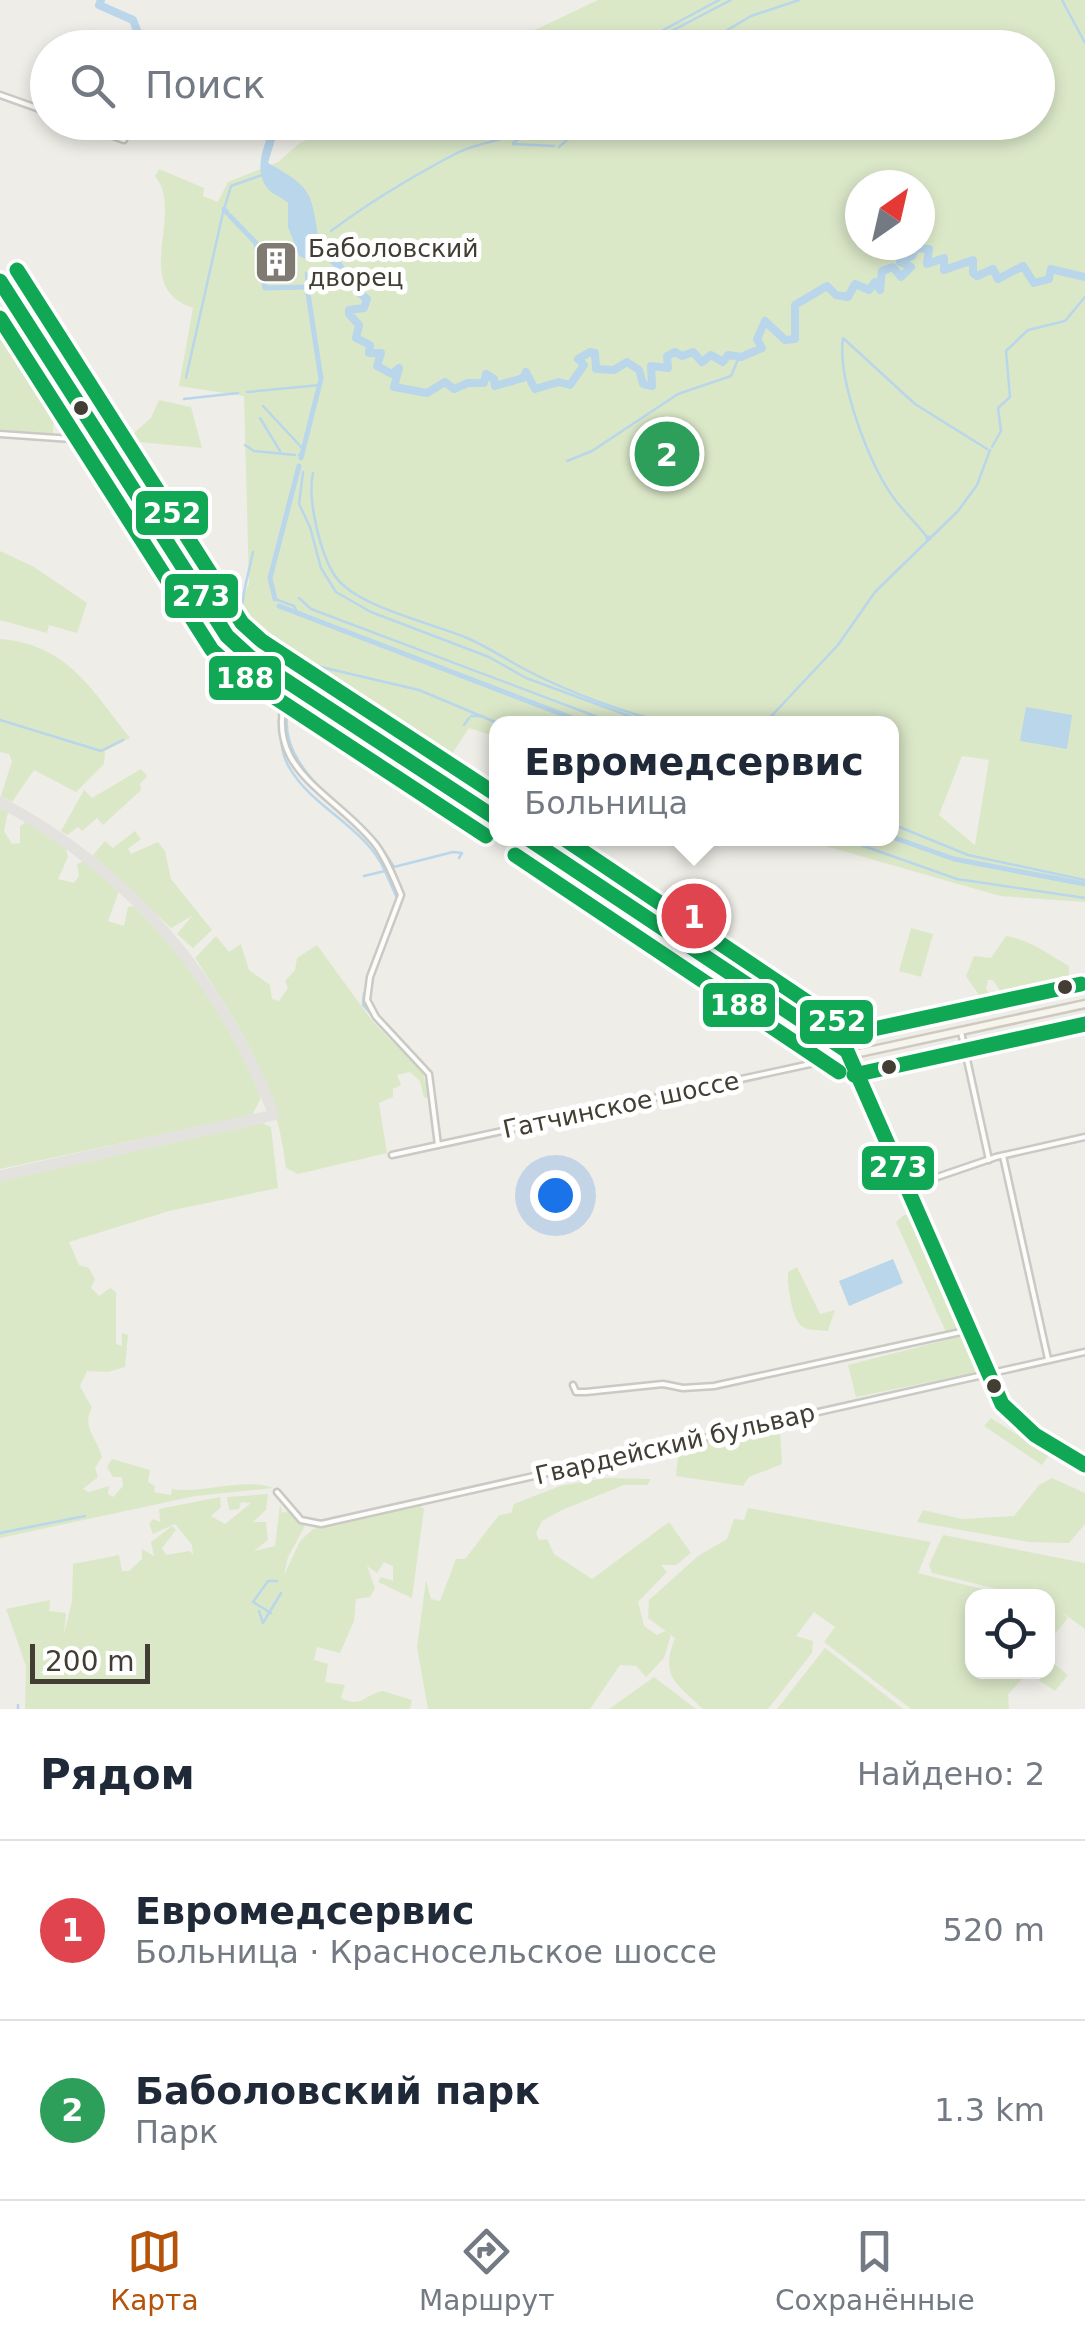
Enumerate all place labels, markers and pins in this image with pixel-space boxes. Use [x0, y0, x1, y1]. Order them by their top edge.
place label: Баболовский дворец [308, 234, 479, 292]
building icon: Баболовский дворец [253, 239, 299, 285]
unlabelled marker [71, 398, 91, 418]
pin: 2 [634, 416, 700, 492]
pin: 1 [662, 878, 726, 954]
unlabelled marker [1055, 977, 1075, 997]
unlabelled marker [879, 1057, 899, 1077]
unlabelled marker [984, 1376, 1004, 1396]

